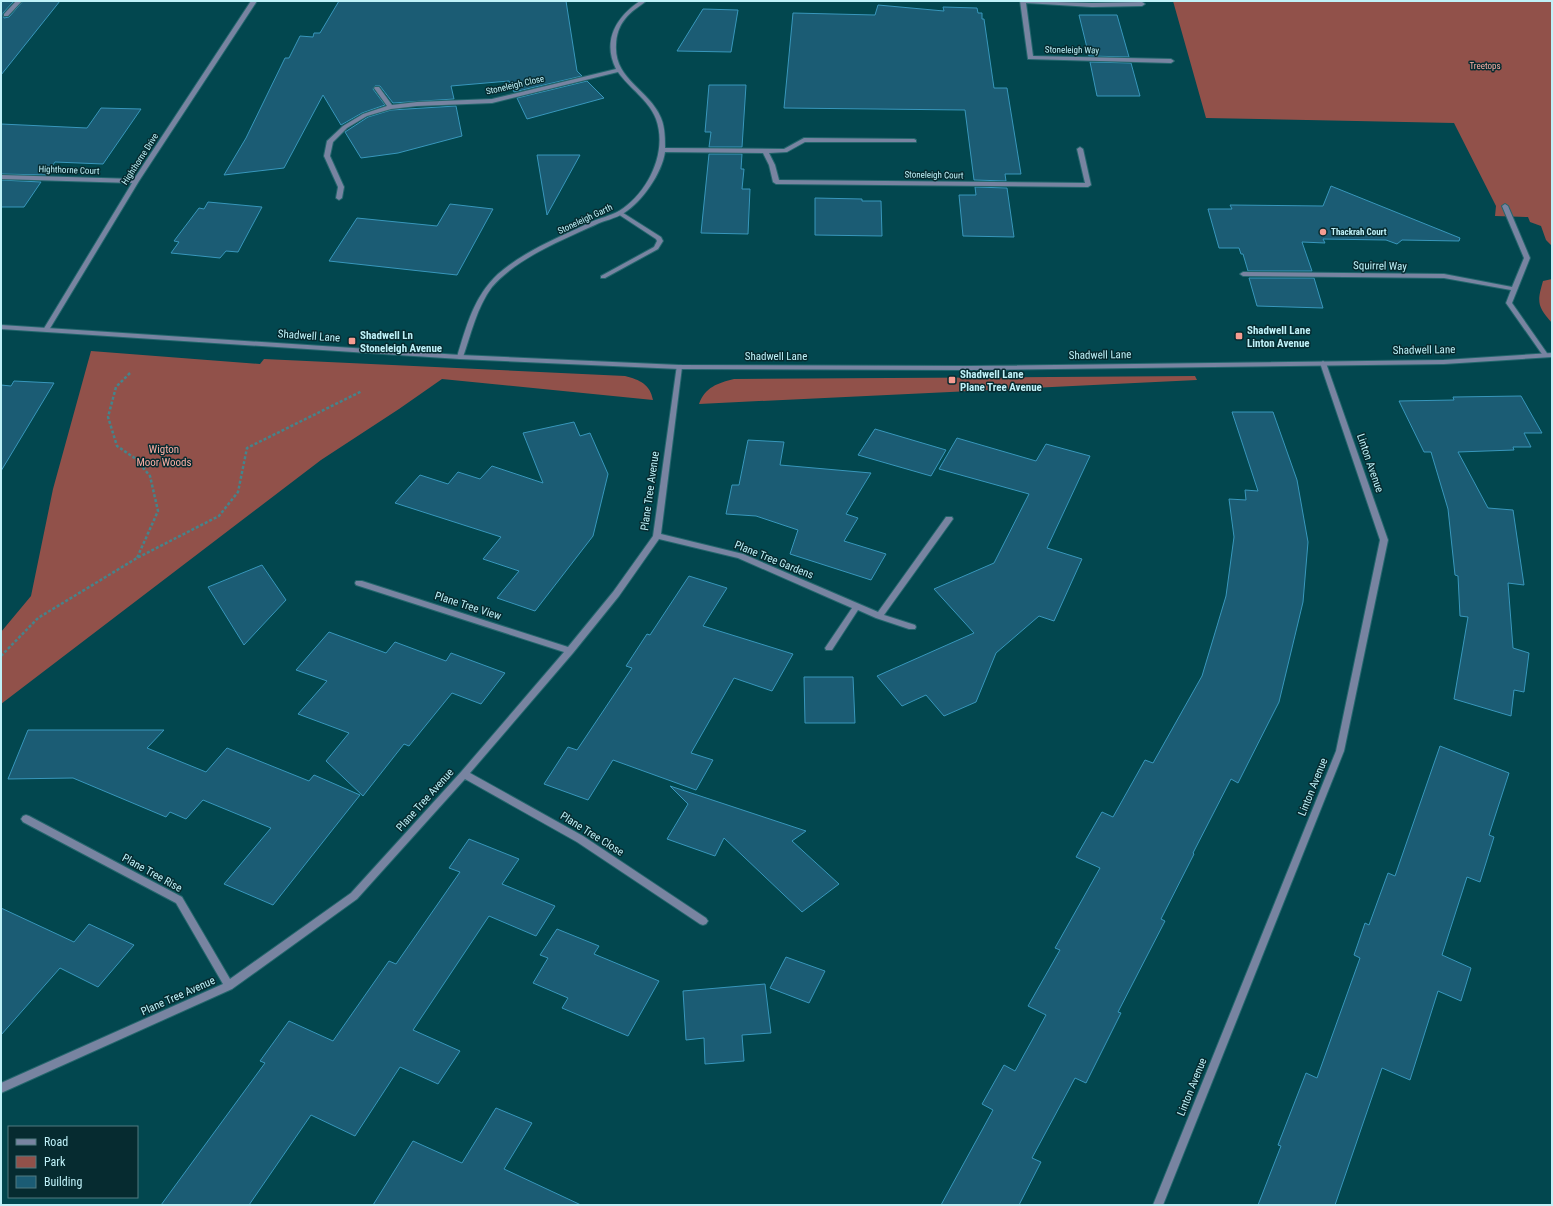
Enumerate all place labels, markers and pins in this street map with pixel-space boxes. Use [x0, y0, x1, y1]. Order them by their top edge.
marker: Thackrah Court [1318, 227, 1328, 237]
place label: Thackrah Court [1331, 227, 1387, 237]
place label: Shadwell Lane Linton Avenue [1247, 324, 1310, 350]
place label: Shadwell Ln Stoneleigh Avenue [360, 329, 442, 355]
marker: Shadwell Lane Linton Avenue [1234, 331, 1244, 341]
marker: Shadwell Ln Stoneleigh Avenue [347, 336, 357, 346]
place label: Shadwell Lane Plane Tree Avenue [960, 368, 1042, 394]
marker: Shadwell Lane Plane Tree Avenue [947, 375, 957, 385]

